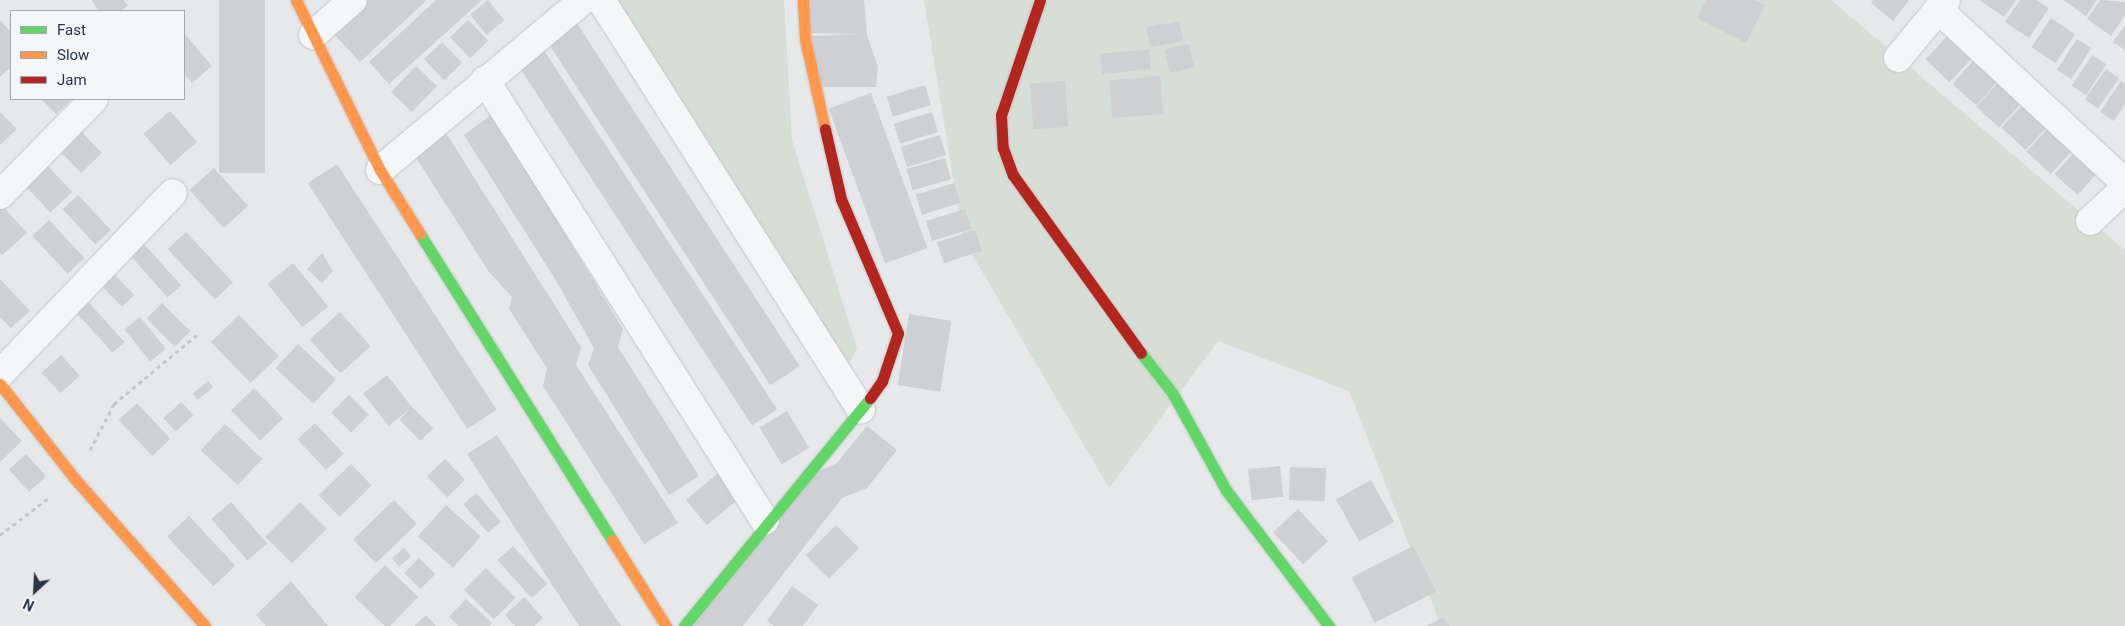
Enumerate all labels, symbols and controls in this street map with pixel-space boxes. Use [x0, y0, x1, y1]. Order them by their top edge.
legend [10, 10, 185, 100]
text: Fast [57, 21, 86, 39]
text: Slow [57, 46, 89, 64]
text: Jam [57, 71, 87, 89]
north arrow [10, 566, 60, 616]
text: N [21, 595, 37, 614]

